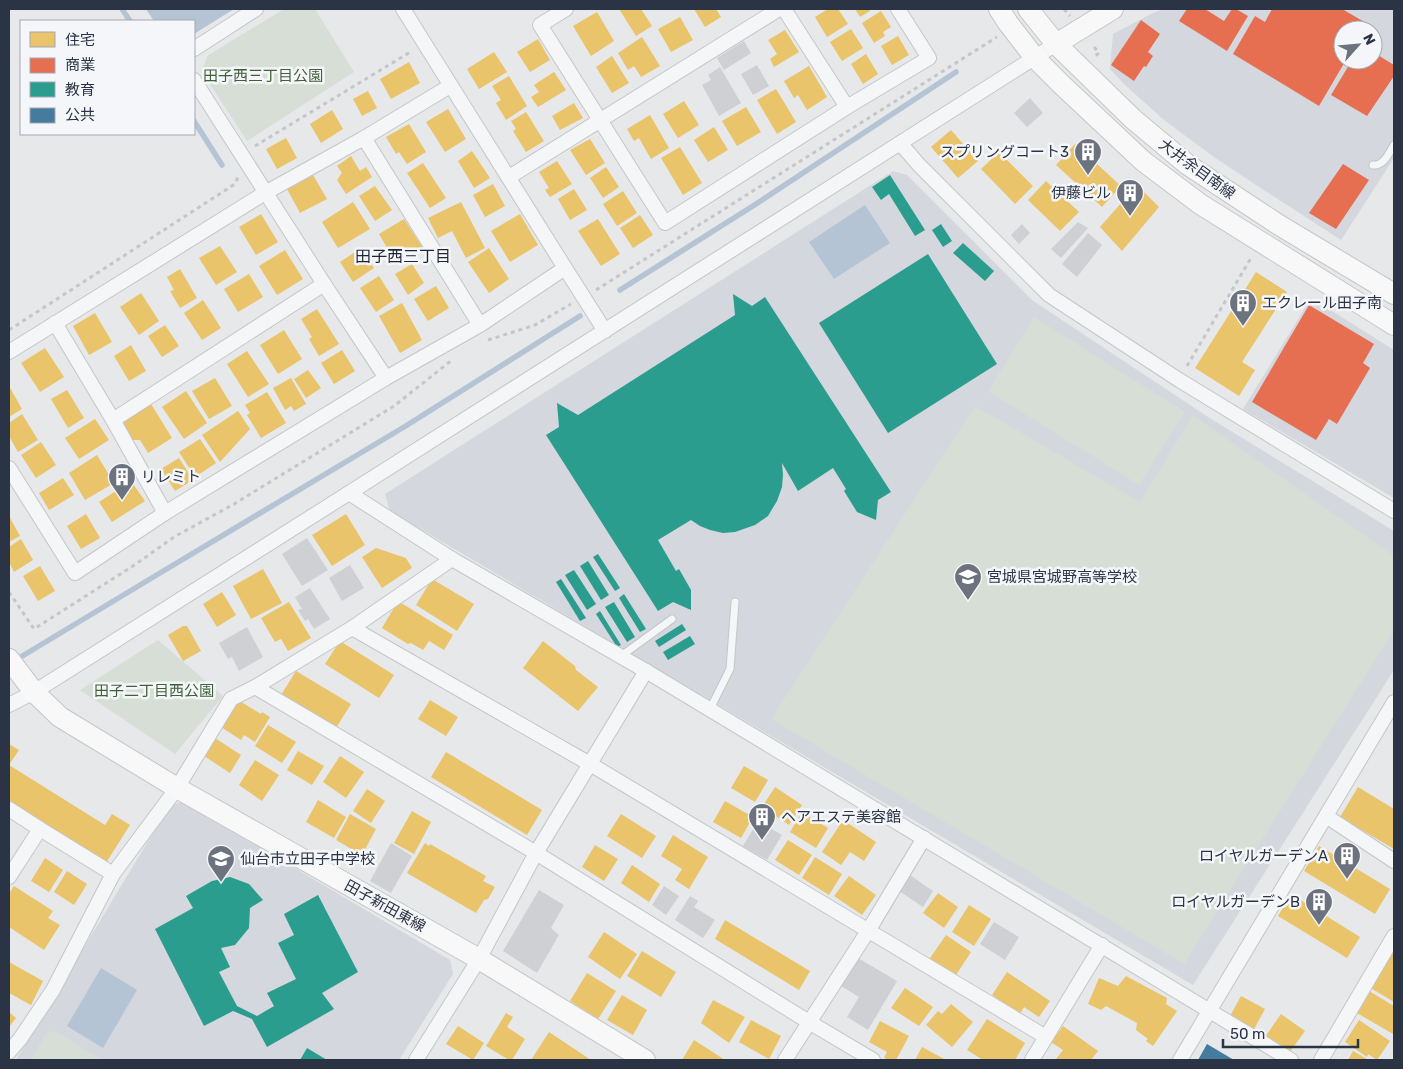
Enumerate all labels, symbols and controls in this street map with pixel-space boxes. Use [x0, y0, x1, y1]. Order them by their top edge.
legend [20, 20, 195, 135]
north arrow [1333, 20, 1383, 70]
text: 住宅 [65, 31, 95, 49]
text: N [1359, 31, 1379, 48]
text: 商業 [65, 56, 95, 74]
park label: 田子西三丁目公園 [203, 67, 323, 85]
text: 教育 [65, 81, 95, 99]
text: 公共 [65, 106, 95, 124]
street label: 大井余目南線 [1155, 135, 1239, 203]
building icon: スプリングコート3 [1073, 137, 1103, 176]
place label: スプリングコート3 [940, 143, 1069, 161]
building icon: 伊藤ビル [1115, 178, 1145, 217]
place label: 伊藤ビル [1051, 184, 1111, 202]
district label: 田子西三丁目 [355, 247, 451, 266]
building icon: エクレール田子南 [1228, 288, 1258, 327]
place label: エクレール田子南 [1262, 294, 1382, 312]
building icon: リレミト [107, 462, 137, 501]
place label: リレミト [141, 468, 201, 486]
school or university icon: 宮城県宮城野高等学校 [953, 562, 983, 601]
place label: 宮城県宮城野高等学校 [987, 568, 1137, 586]
park label: 田子二丁目西公園 [94, 682, 214, 700]
building icon: ヘアエステ美容館 [747, 802, 777, 841]
place label: ヘアエステ美容館 [781, 808, 901, 826]
building icon: ロイヤルガーデンA [1332, 841, 1362, 880]
school or university icon: 仙台市立田子中学校 [206, 844, 236, 883]
place label: ロイヤルガーデンA [1199, 847, 1328, 865]
place label: 仙台市立田子中学校 [240, 850, 375, 868]
street label: 田子新田東線 [341, 876, 429, 936]
building icon: ロイヤルガーデンB [1304, 887, 1334, 926]
place label: ロイヤルガーデンB [1171, 893, 1300, 911]
scale bar [1223, 1016, 1358, 1048]
text: 50 m [1230, 1025, 1265, 1043]

